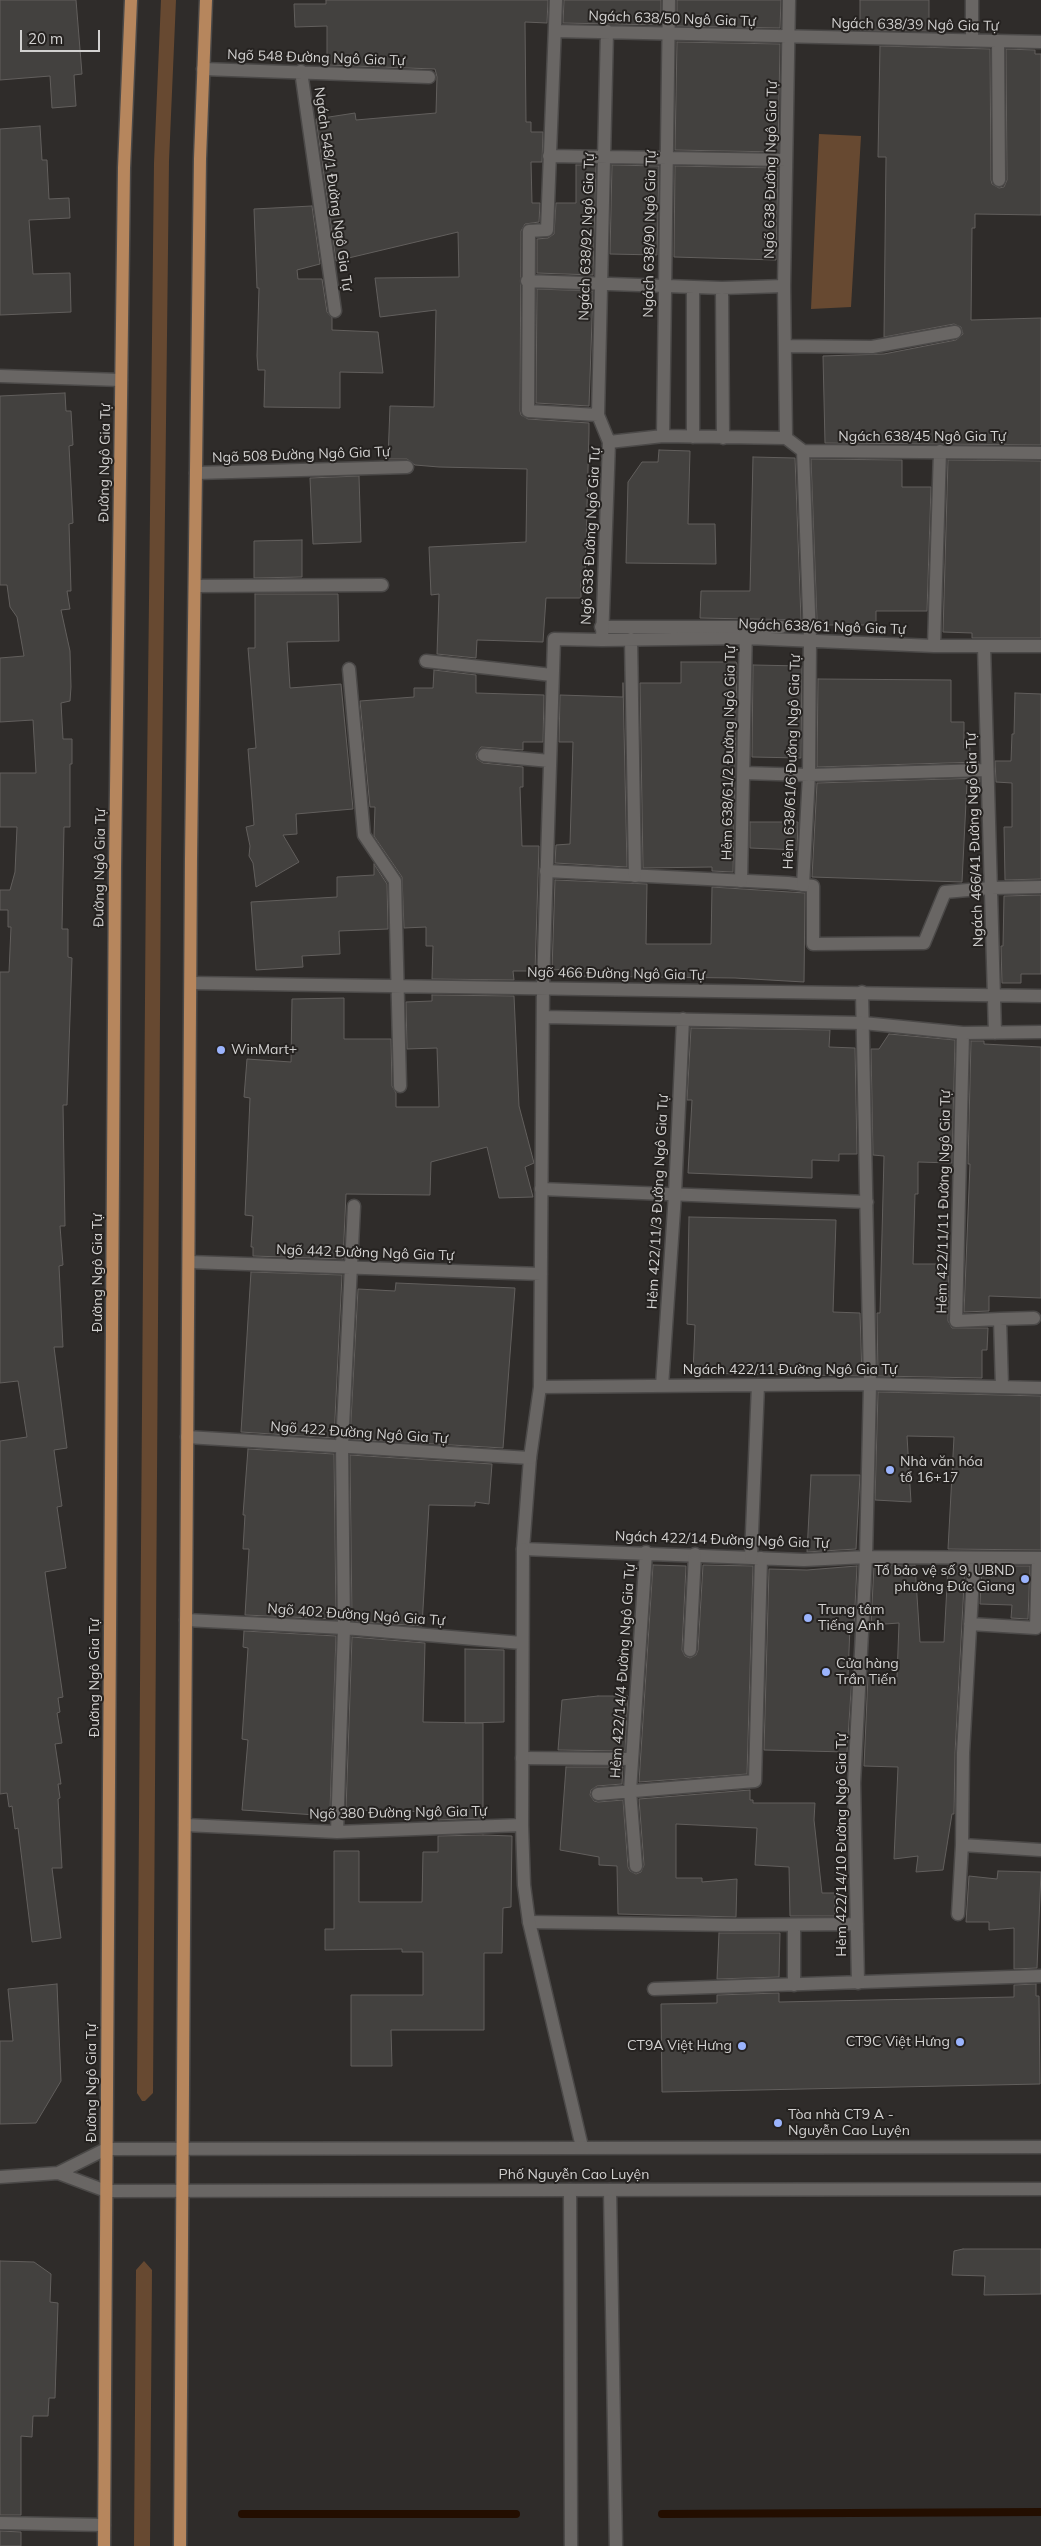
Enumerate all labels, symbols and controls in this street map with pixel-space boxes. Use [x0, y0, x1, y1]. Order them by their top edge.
street label: Ngách 638/50 Ngô Gia Tự [588, 8, 756, 30]
street label: Ngách 638/39 Ngô Gia Tự [831, 15, 999, 35]
scale bar [22, 20, 102, 52]
text: 20 m [28, 29, 63, 48]
street label: Ngõ 548 Đường Ngô Gia Tự [227, 47, 405, 69]
street label: Ngõ 638 Đường Ngô Gia Tự [761, 81, 781, 259]
street label: Ngách 548/1 Đường Ngô Gia Tự [310, 86, 356, 292]
street label: Ngách 638/90 Ngô Gia Tự [640, 150, 660, 318]
street label: Ngách 638/92 Ngô Gia Tự [576, 153, 598, 321]
street label: Đường Ngô Gia Tự [96, 404, 114, 522]
street label: Ngách 638/45 Ngô Gia Tự [838, 429, 1006, 445]
street label: Ngõ 508 Đường Ngô Gia Tự [212, 444, 390, 466]
street label: Ngõ 638 Đường Ngô Gia Tự [578, 447, 604, 625]
street label: Ngách 638/61 Ngô Gia Tự [738, 616, 906, 638]
street label: Hẻm 638/61/2 Đường Ngô Gia Tự [719, 645, 739, 861]
street label: Hẻm 638/61/6 Đường Ngô Gia Tự [780, 654, 804, 870]
street label: Ngách 466/41 Đường Ngô Gia Tự [963, 733, 987, 947]
street label: Đường Ngô Gia Tự [91, 809, 109, 927]
street label: Ngõ 466 Đường Ngô Gia Tự [527, 964, 705, 984]
place label: WinMart+ [231, 1042, 297, 1058]
marker: WinMart+ [215, 1044, 227, 1056]
street label: Hẻm 422/11/11 Đường Ngô Gia Tự [934, 1090, 954, 1314]
street label: Hẻm 422/11/3 Đường Ngô Gia Tự [644, 1094, 672, 1310]
street label: Đường Ngô Gia Tự [90, 1214, 106, 1332]
street label: Ngõ 442 Đường Ngô Gia Tự [276, 1242, 454, 1264]
street label: Ngách 422/11 Đường Ngô Gia Tự [683, 1362, 897, 1378]
street label: Ngõ 422 Đường Ngô Gia Tự [270, 1418, 448, 1448]
place label: Nhà văn hóa tổ 16+17 [900, 1454, 983, 1486]
marker: Nhà văn hóa tổ 16+17 [884, 1464, 896, 1476]
street label: Ngách 422/14 Đường Ngô Gia Tự [615, 1528, 829, 1552]
street label: Hẻm 422/14/4 Đường Ngô Gia Tự [607, 1563, 639, 1779]
place label: Tổ bảo vệ số 9, UBND phường Đức Giang [874, 1563, 1015, 1595]
marker: Tổ bảo vệ số 9, UBND phường Đức Giang [1019, 1573, 1031, 1585]
street label: Ngõ 402 Đường Ngô Gia Tự [267, 1600, 445, 1630]
place label: Trung tâm Tiếng Anh [818, 1602, 884, 1634]
marker: Trung tâm Tiếng Anh [802, 1612, 814, 1624]
street label: Đường Ngô Gia Tự [87, 1619, 103, 1737]
place label: Cửa hàng Trần Tiến [836, 1656, 899, 1688]
marker: Cửa hàng Trần Tiến [820, 1666, 832, 1678]
street label: Hẻm 422/14/10 Đường Ngô Gia Tự [834, 1733, 850, 1957]
street label: Ngõ 380 Đường Ngô Gia Tự [309, 1803, 487, 1823]
street label: Đường Ngô Gia Tự [84, 2024, 100, 2142]
place label: CT9C Việt Hưng [846, 2034, 950, 2050]
marker: CT9C Việt Hưng [954, 2036, 966, 2048]
place label: CT9A Việt Hưng [627, 2038, 732, 2054]
marker: CT9A Việt Hưng [736, 2040, 748, 2052]
place label: Tòa nhà CT9 A - Nguyễn Cao Luyện [788, 2107, 910, 2140]
marker: Tòa nhà CT9 A - Nguyễn Cao Luyện [772, 2117, 784, 2129]
street label: Phố Nguyễn Cao Luyện [499, 2167, 649, 2183]

